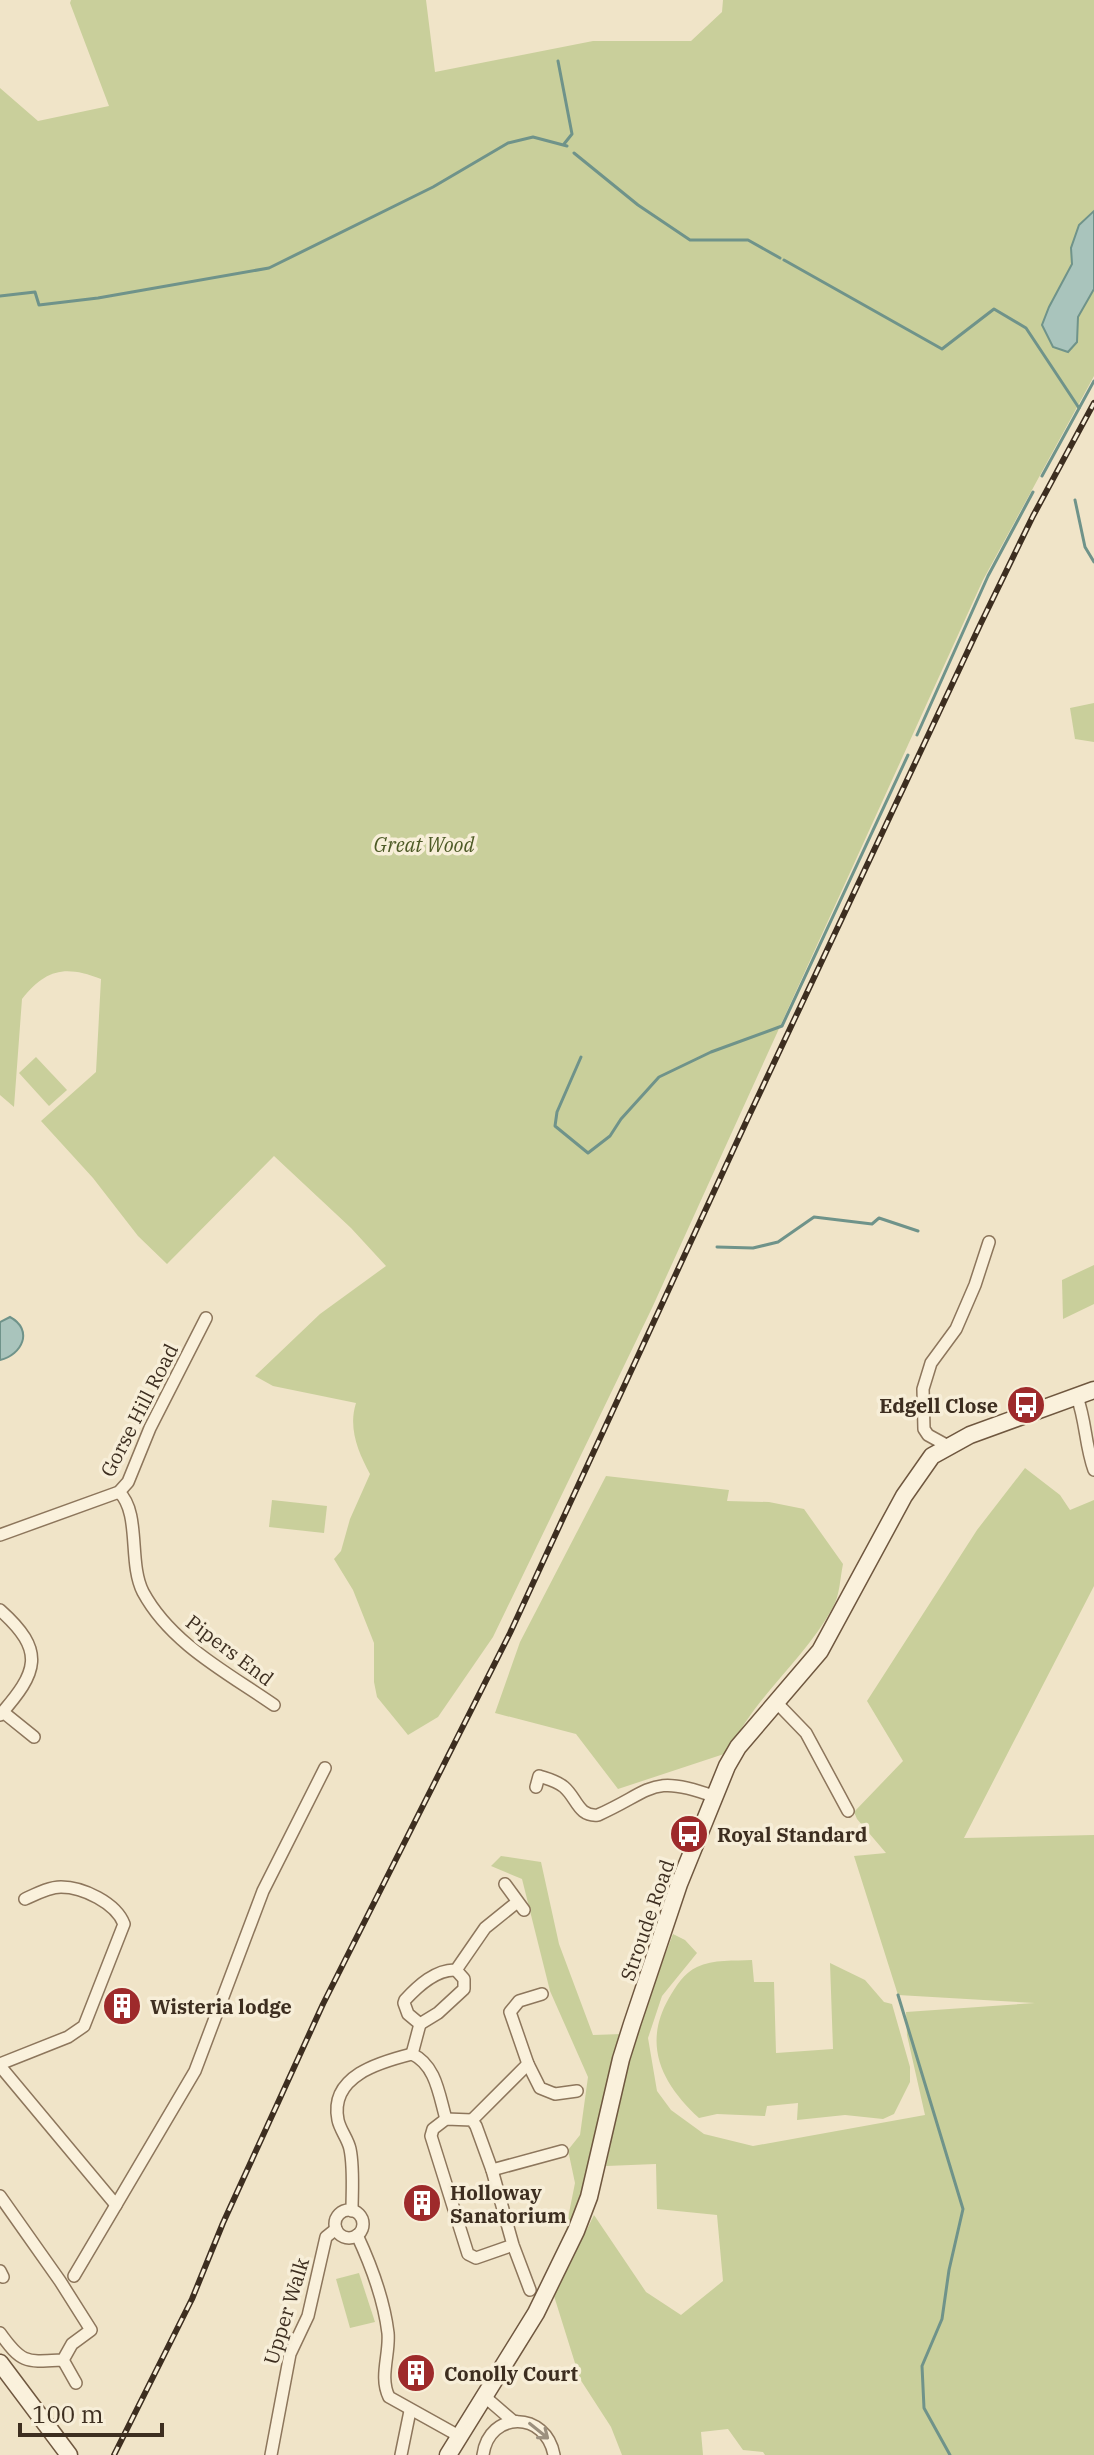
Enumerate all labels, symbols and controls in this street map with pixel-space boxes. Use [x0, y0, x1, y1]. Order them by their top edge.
park label: Great Wood [374, 831, 476, 858]
street label: Gorse Hill Road [94, 1339, 184, 1481]
bus stop icon: Edgell Close [1005, 1384, 1047, 1426]
place label: Edgell Close [879, 1392, 998, 1419]
street label: Pipers End [181, 1608, 279, 1692]
bus stop icon: Royal Standard [668, 1813, 710, 1855]
place label: Royal Standard [717, 1821, 868, 1848]
street label: Stroude Road [614, 1856, 680, 1984]
building icon: Wisteria lodge [101, 1985, 143, 2027]
place label: Wisteria lodge [150, 1993, 292, 2020]
place label: Holloway Sanatorium [450, 2179, 567, 2229]
building icon: Holloway Sanatorium [401, 2182, 443, 2224]
street label: Upper Walk [257, 2254, 315, 2368]
building icon: Conolly Court [395, 2352, 437, 2394]
place label: Conolly Court [444, 2360, 579, 2387]
scale bar [20, 2387, 162, 2437]
text: 100 m [32, 2398, 104, 2430]
one-way arrow [528, 2422, 549, 2440]

